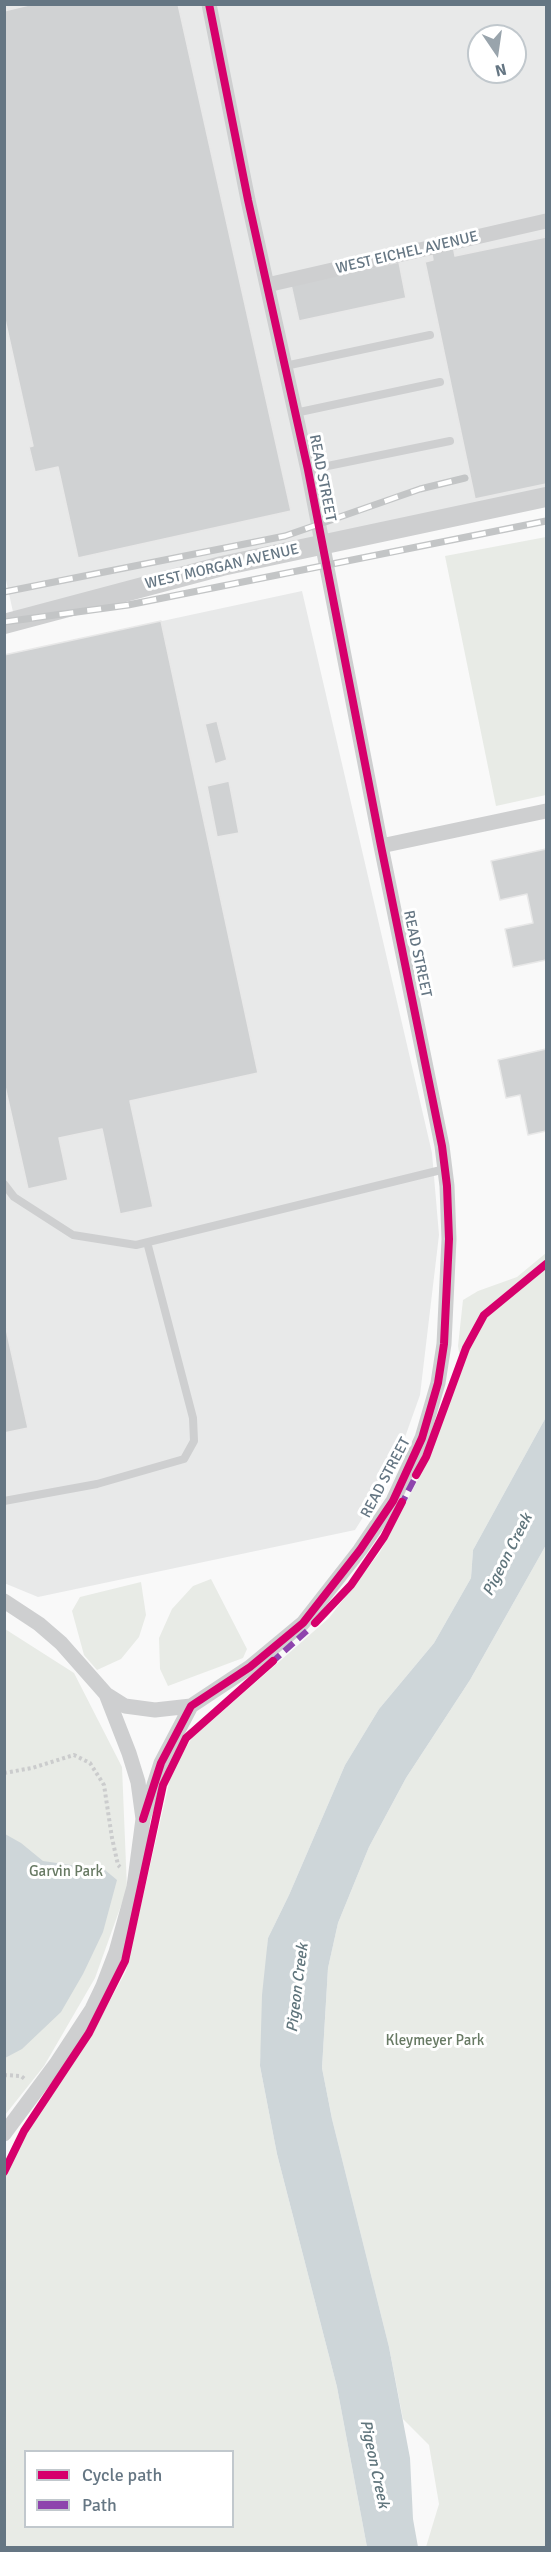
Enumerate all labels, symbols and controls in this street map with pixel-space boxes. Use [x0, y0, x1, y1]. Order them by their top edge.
north arrow [467, 24, 527, 84]
text: N [493, 59, 508, 81]
street label: WEST EICHEL AVENUE [334, 228, 480, 278]
street label: READ STREET [305, 433, 339, 523]
street label: WEST MORGAN AVENUE [143, 541, 301, 593]
street label: READ STREET [399, 909, 435, 999]
street label: READ STREET [357, 1435, 415, 1521]
water label: Pigeon Creek [479, 1511, 537, 1599]
park label: Garvin Park [29, 1863, 103, 1881]
water label: Pigeon Creek [283, 1942, 313, 2034]
park label: Kleymeyer Park [386, 2032, 484, 2050]
water label: Pigeon Creek [355, 2418, 393, 2510]
legend [24, 2450, 234, 2528]
text: Cycle path [82, 2464, 162, 2486]
text: Path [82, 2494, 117, 2516]

